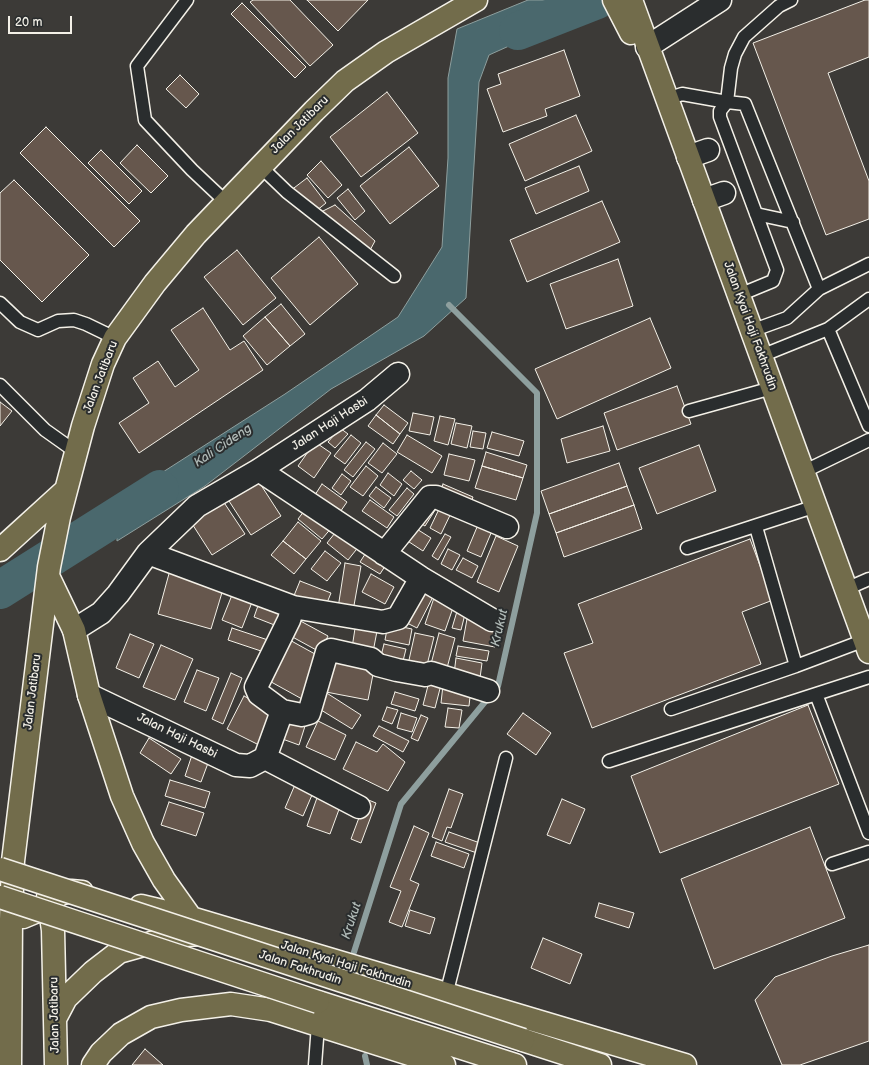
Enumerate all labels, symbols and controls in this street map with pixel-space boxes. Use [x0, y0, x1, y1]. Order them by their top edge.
scale bar [10, 8, 74, 34]
text: 20 m [15, 15, 42, 30]
street label: Jalan Jatibaru [268, 93, 332, 157]
street label: Jalan Kyai Haji Fakhrudin [720, 260, 780, 392]
street label: Jalan Jatibaru [81, 339, 121, 415]
street label: Jalan Haji Hasbi [289, 394, 371, 454]
water label: Kali Cideng [191, 421, 255, 471]
water label: Krukut [488, 608, 512, 648]
street label: Jalan Jatibaru [21, 653, 45, 731]
street label: Jalan Haji Hasbi [134, 710, 220, 762]
water label: Krukut [339, 901, 365, 941]
street label: Jalan Kyai Haji Fakhrudin [279, 938, 413, 992]
street label: Jalan Fakhrudin [257, 948, 343, 988]
street label: Jalan Jatibaru [47, 977, 63, 1053]

